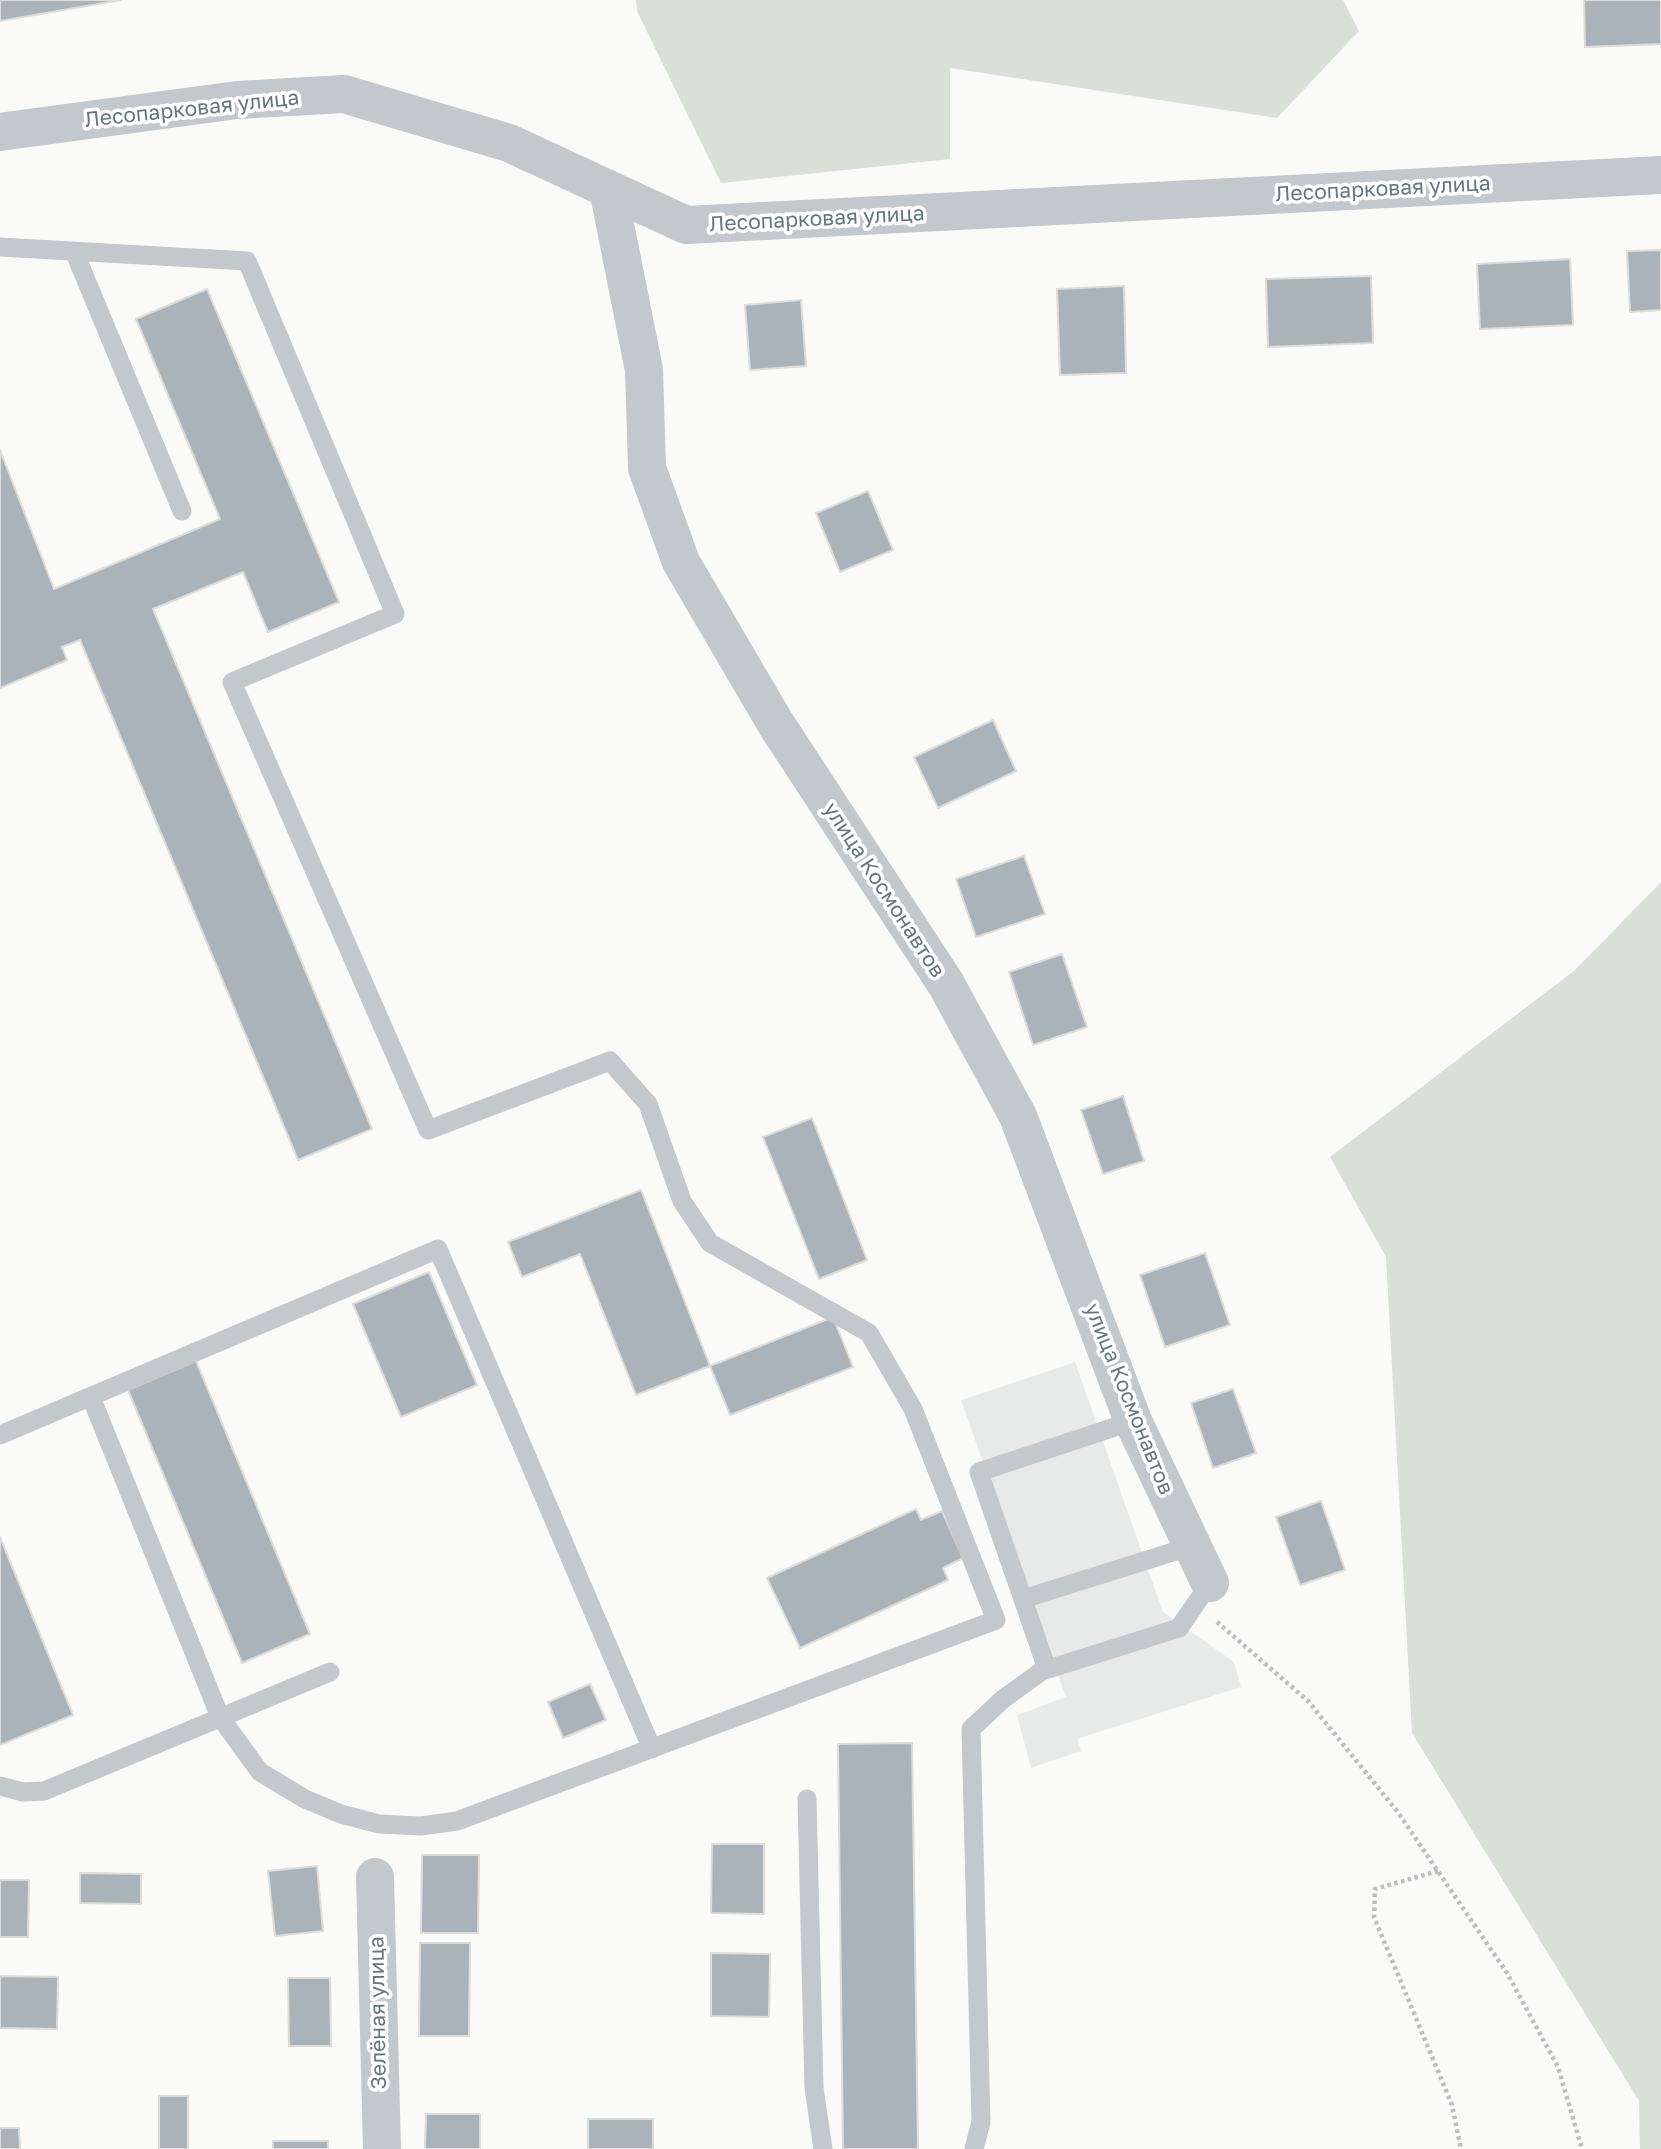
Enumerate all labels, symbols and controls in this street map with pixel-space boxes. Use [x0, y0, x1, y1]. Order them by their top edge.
street label: Лесопарковая улица [84, 85, 300, 133]
street label: Лесопарковая улица [1275, 171, 1491, 207]
street label: Лесопарковая улица [709, 201, 925, 237]
street label: улица Космонавтов [818, 798, 950, 982]
street label: улица Космонавтов [1079, 1300, 1179, 1498]
street label: Зелёная улица [364, 1936, 392, 2090]

